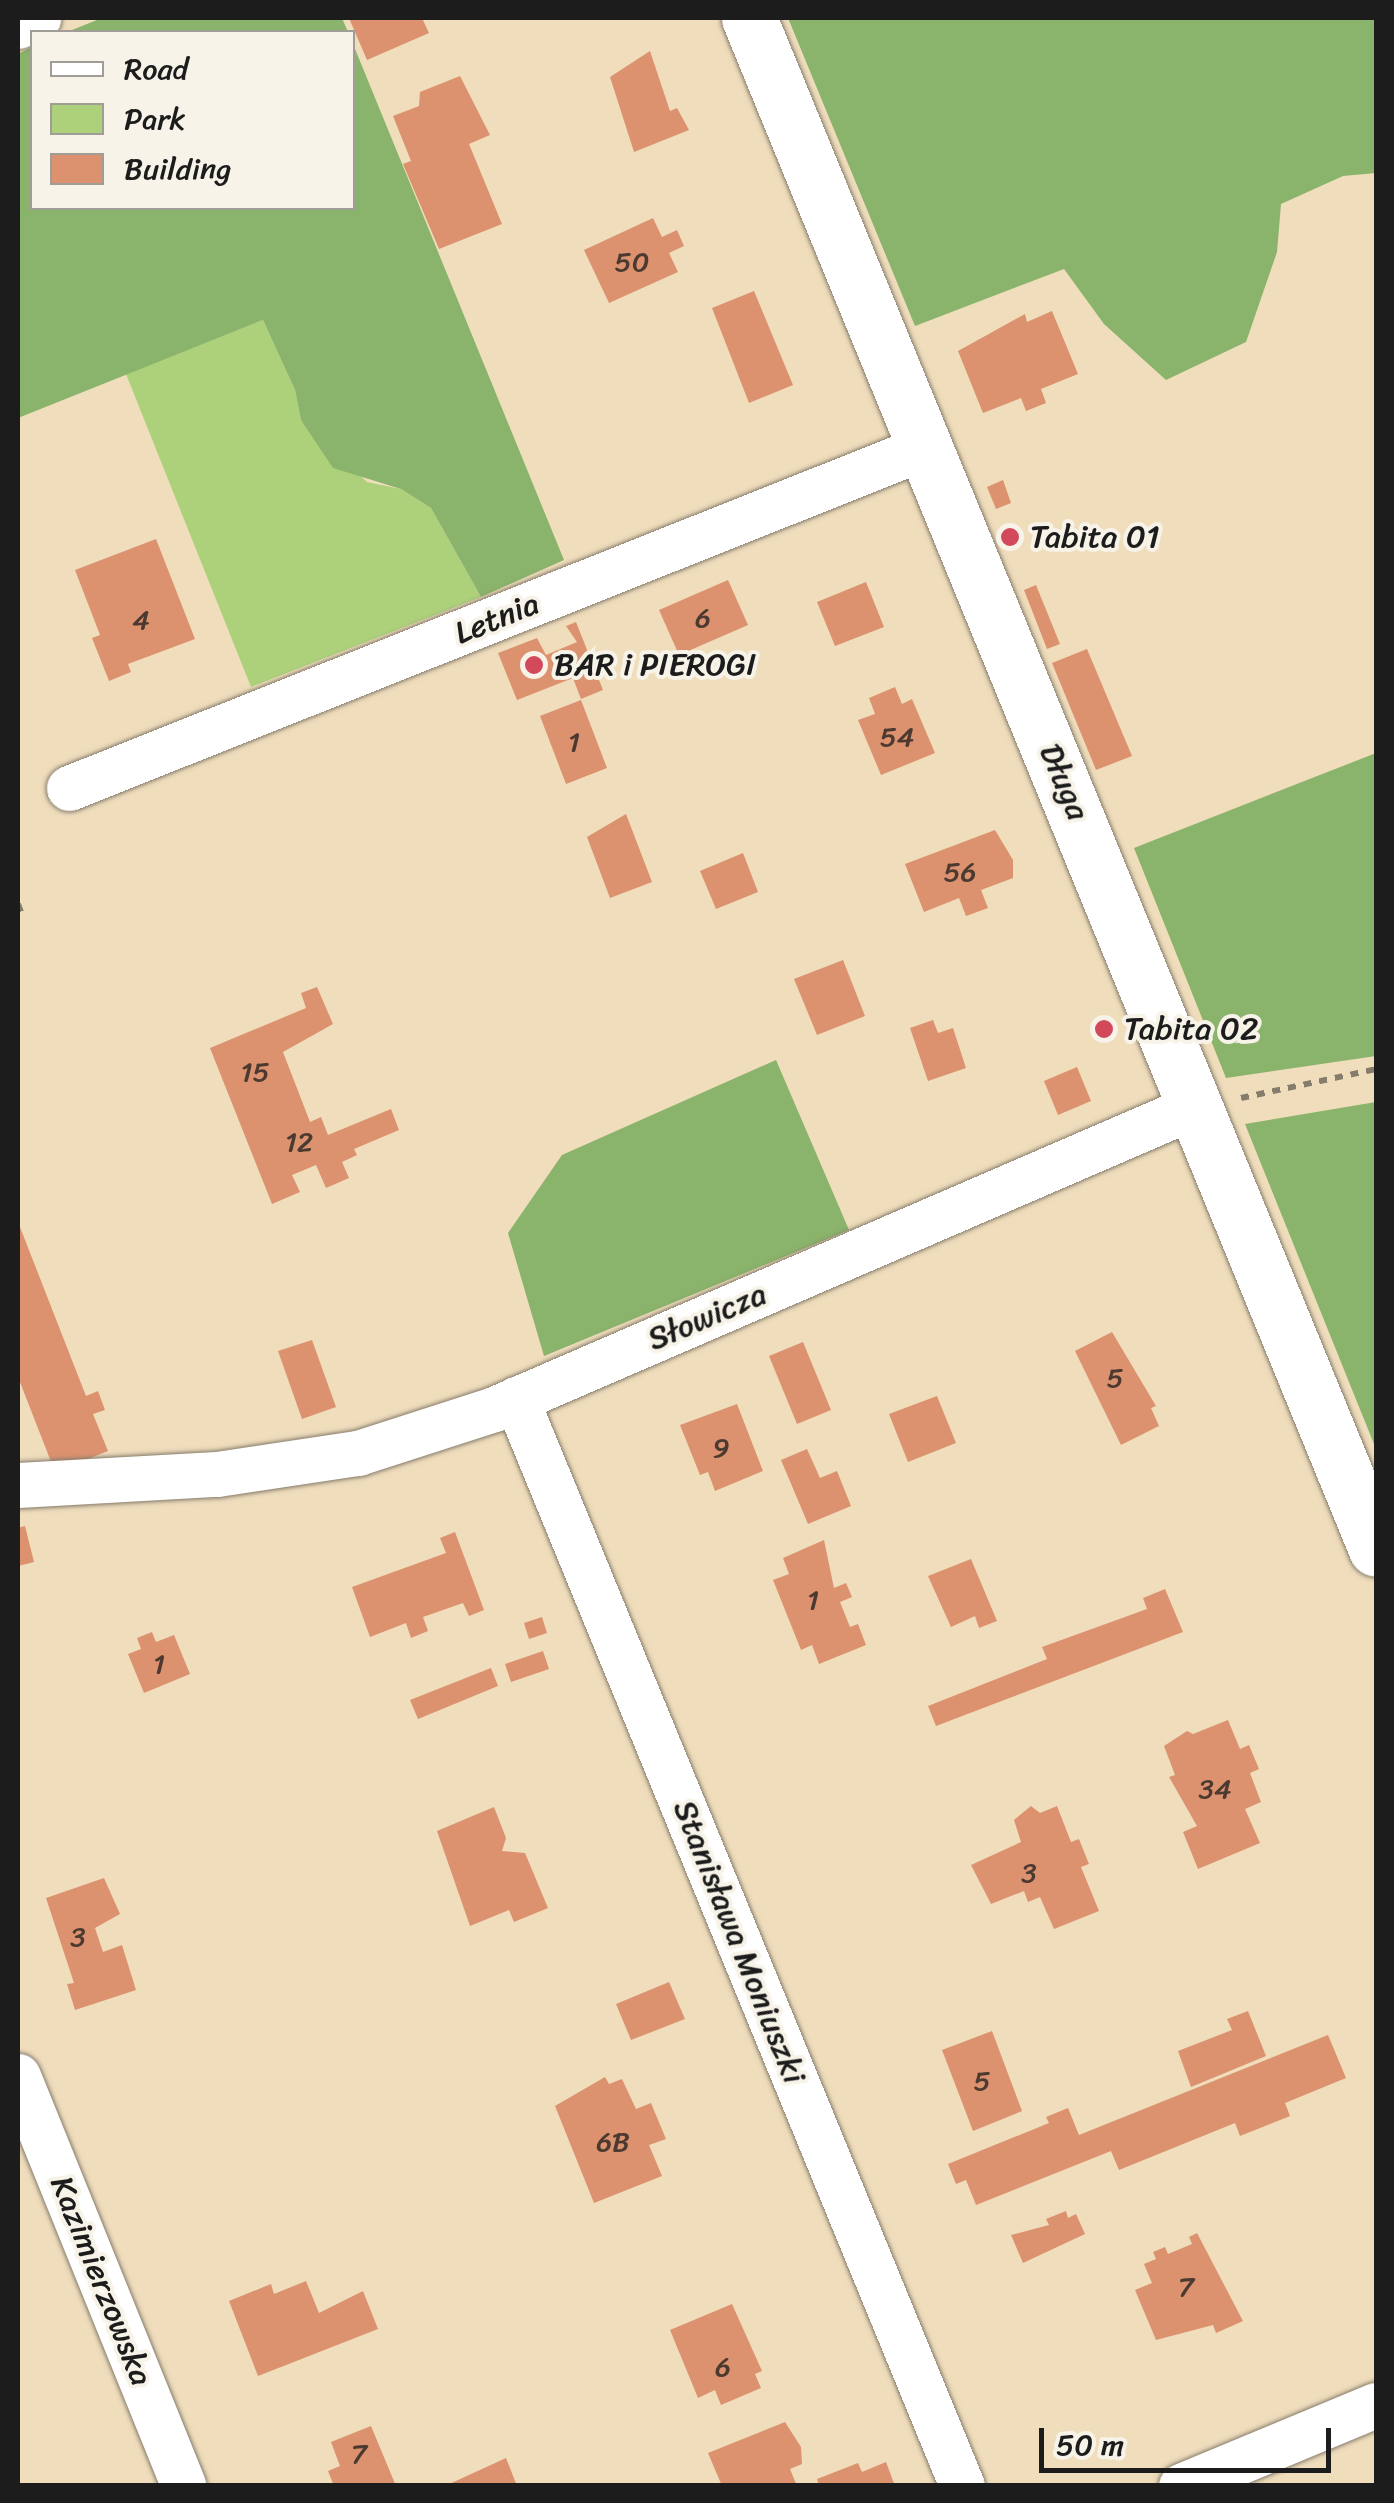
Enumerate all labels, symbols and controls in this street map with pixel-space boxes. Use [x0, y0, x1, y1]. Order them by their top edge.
legend [30, 30, 355, 210]
text: Road [124, 42, 188, 96]
text: Park [124, 92, 186, 146]
text: Building [124, 142, 231, 196]
house number: 50 [615, 245, 649, 279]
place label: Tabita 01 [1030, 518, 1160, 556]
marker: Tabita 01 [999, 526, 1021, 548]
street label: Letnia [449, 585, 545, 653]
house number: 6 [695, 601, 711, 635]
house number: 4 [132, 603, 150, 637]
place label: BAR i PIEROGI [554, 646, 763, 684]
marker: BAR i PIEROGI [523, 654, 545, 676]
house number: 54 [880, 720, 914, 754]
house number: 1 [568, 725, 580, 759]
street label: Długa [1031, 738, 1097, 826]
house number: 56 [943, 855, 977, 889]
place label: Tabita 02 [1124, 1010, 1258, 1048]
marker: Tabita 02 [1093, 1018, 1115, 1040]
house number: 15 [240, 1055, 270, 1089]
house number: 12 [285, 1125, 313, 1159]
street label: Słowicza [642, 1275, 772, 1359]
house number: 5 [1106, 1361, 1124, 1395]
house number: 9 [712, 1431, 730, 1465]
house number: 1 [807, 1583, 819, 1617]
house number: 1 [153, 1647, 165, 1681]
house number: 34 [1199, 1772, 1231, 1806]
street label: Stanisława Moniuszki [664, 1794, 814, 2090]
house number: 3 [1021, 1856, 1037, 1890]
house number: 3 [70, 1920, 86, 1954]
house number: 5 [973, 2064, 991, 2098]
house number: 6B [596, 2125, 630, 2159]
street label: Kazimierzowska [42, 2171, 160, 2391]
house number: 7 [1178, 2270, 1194, 2304]
house number: 6 [715, 2350, 731, 2384]
scale bar [1044, 2408, 1336, 2470]
text: 50 m [1056, 2418, 1124, 2472]
house number: 7 [351, 2437, 367, 2471]

